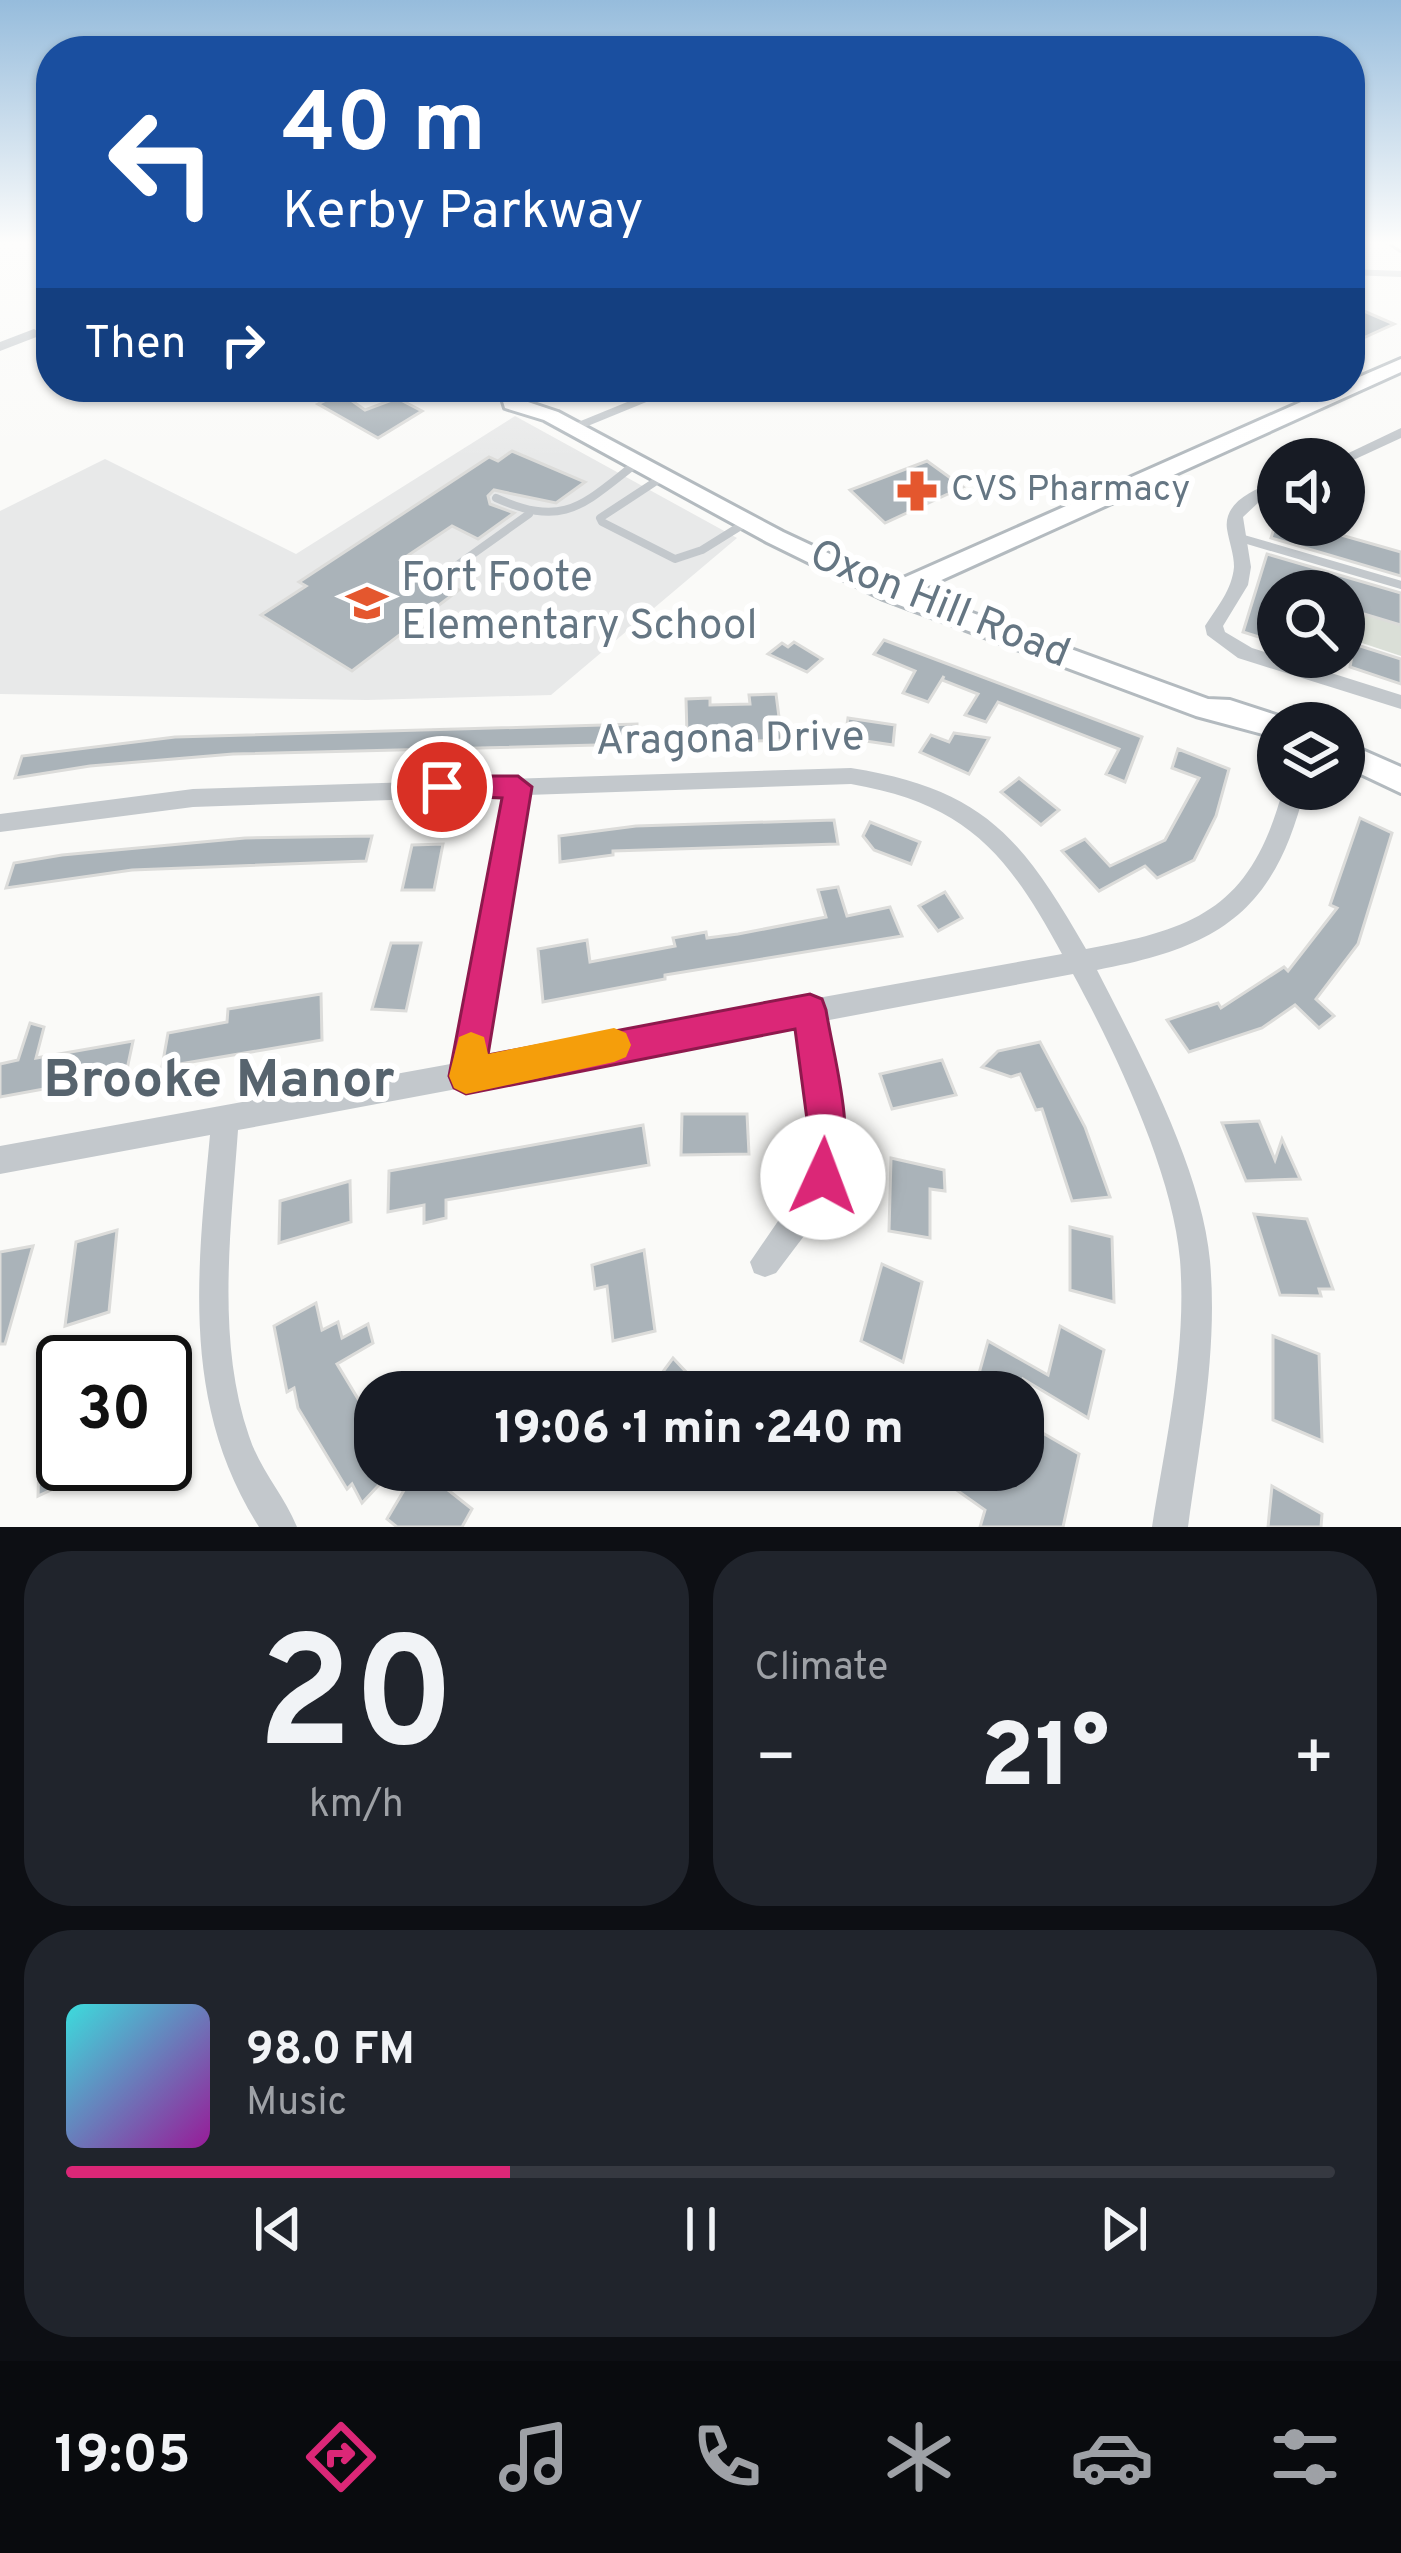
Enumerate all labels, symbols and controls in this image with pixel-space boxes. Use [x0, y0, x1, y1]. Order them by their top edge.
text: 40 m [282, 75, 486, 181]
icon: left [84, 84, 240, 240]
text: Kerby Parkway [282, 179, 644, 248]
icon: right [210, 312, 276, 378]
text: Then [84, 317, 186, 374]
map controls [1257, 438, 1365, 810]
button: sound [1257, 438, 1365, 546]
pharmacy icon: CVS Pharmacy [894, 468, 940, 514]
place label: CVS Pharmacy [951, 468, 1190, 514]
street label: Oxon Hill Road [801, 530, 1077, 682]
place label: Fort Foote Elementary School [401, 553, 758, 654]
button: search [1257, 570, 1365, 678]
school or university icon: Fort Foote Elementary School [344, 580, 390, 626]
button: layers [1257, 702, 1365, 810]
street label: Aragona Drive [595, 712, 865, 770]
pin [391, 736, 493, 838]
icon: arrive [409, 754, 475, 820]
district label: Brooke Manor [43, 1048, 395, 1117]
position arrow [760, 1114, 886, 1240]
speed limit sign: 30 [36, 1335, 192, 1491]
text: 19:06 · 1 min · 240 m [494, 1402, 904, 1459]
text: 20 [257, 1605, 455, 1803]
text: Climate [755, 1645, 888, 1694]
text: 21° [980, 1705, 1109, 1818]
text: − [755, 1720, 797, 1803]
text: + [1292, 1720, 1335, 1803]
text: km/h [309, 1782, 404, 1831]
text: 98.0 FM [246, 2023, 415, 2080]
text: Music [246, 2080, 347, 2129]
icon: previous [245, 2196, 311, 2262]
icon: pause [668, 2196, 734, 2262]
icon: next [1091, 2196, 1157, 2262]
icon: directions [299, 2415, 383, 2499]
icon: music [492, 2415, 576, 2499]
icon: phone [685, 2415, 769, 2499]
icon: climate [877, 2415, 961, 2499]
icon: car [1070, 2415, 1154, 2499]
icon: filters [1263, 2415, 1347, 2499]
text: 19:05 [54, 2423, 191, 2492]

